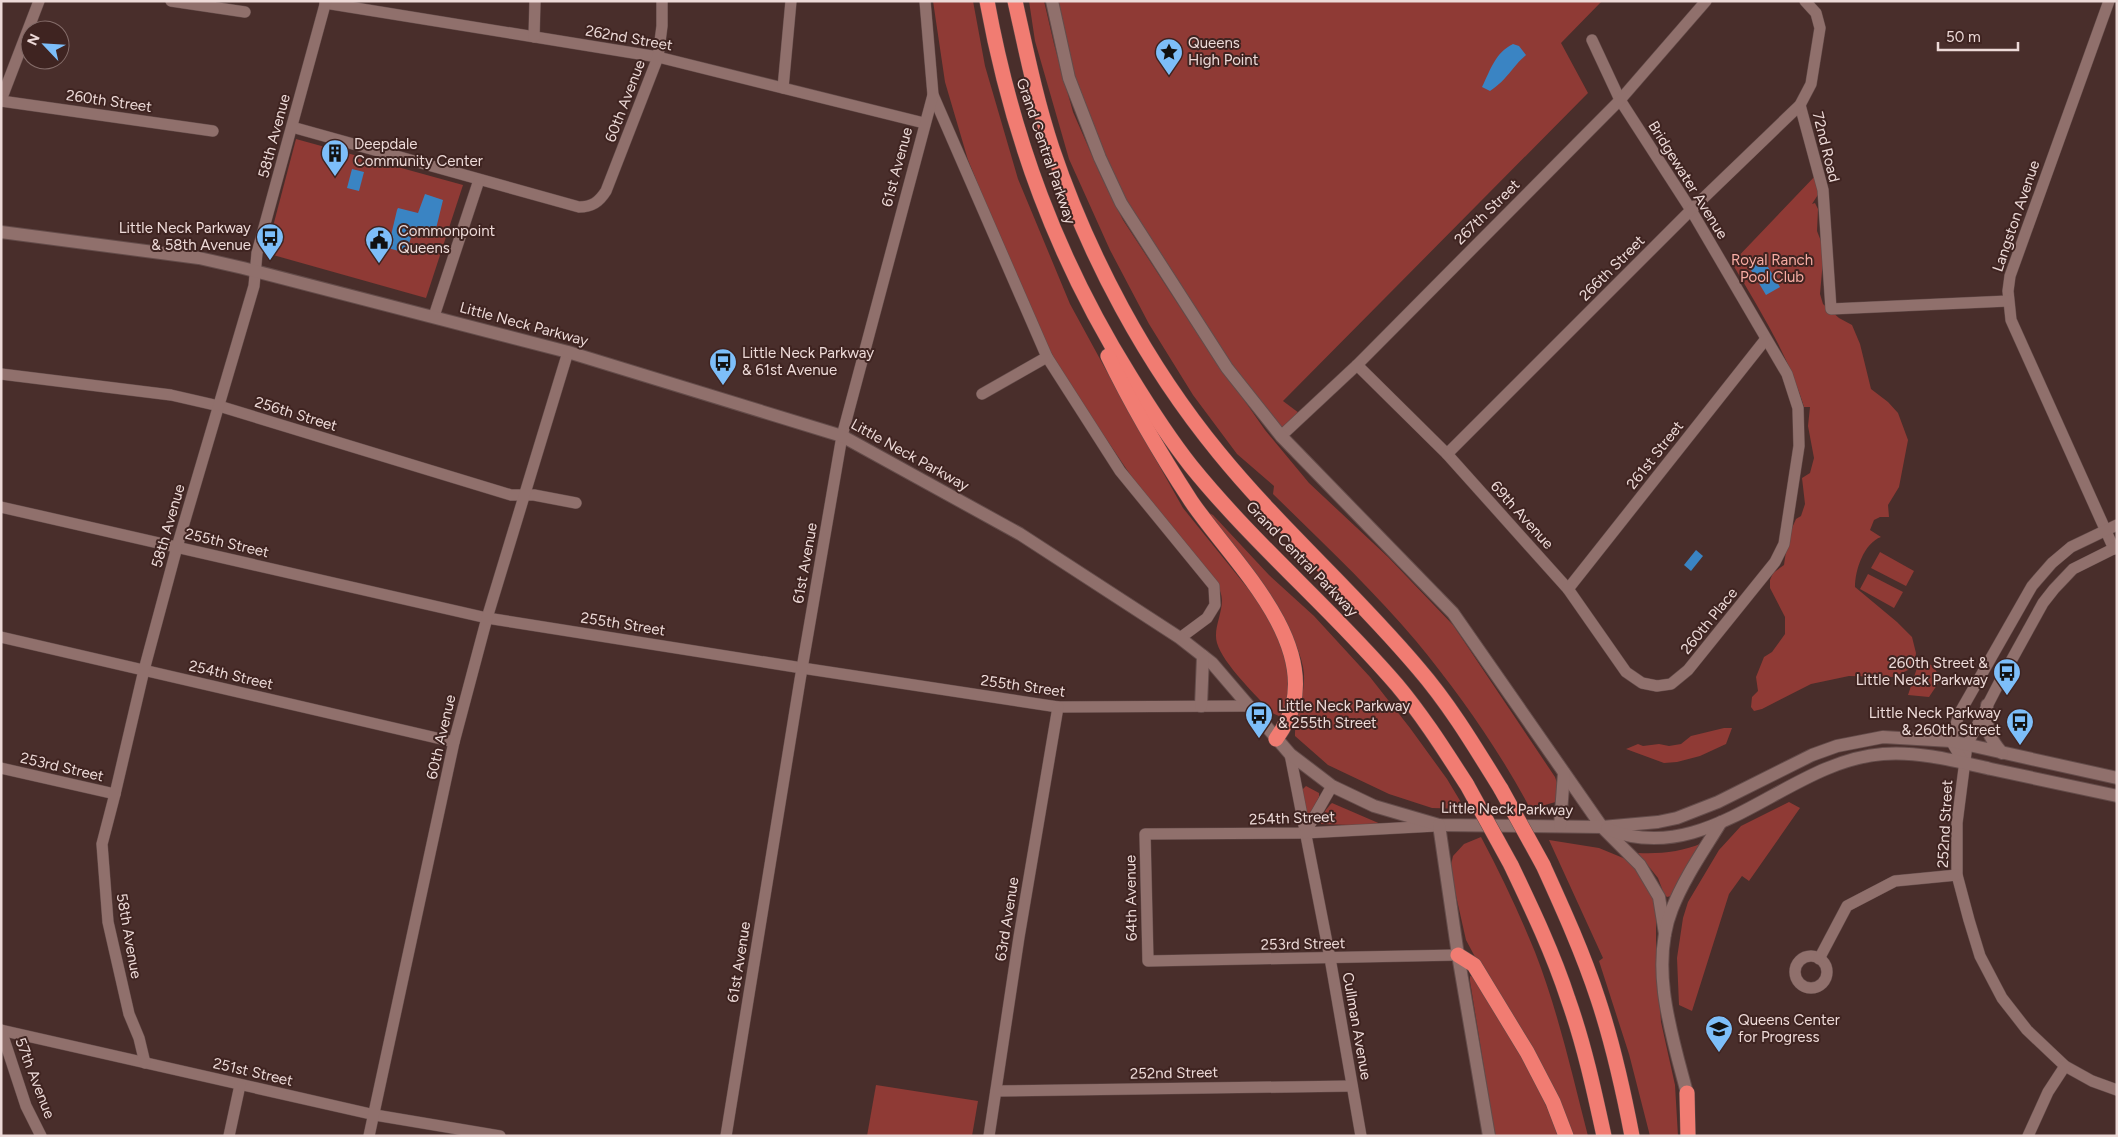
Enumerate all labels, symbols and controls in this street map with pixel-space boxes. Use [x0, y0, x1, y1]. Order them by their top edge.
north arrow [20, 20, 70, 70]
scale bar [1938, 20, 2018, 52]
street label: 262nd Street [584, 21, 674, 55]
text: 50 m [1946, 28, 1981, 46]
text: N [24, 31, 44, 48]
place label: Queens High Point [1188, 34, 1259, 69]
place icon: Queens High Point [1154, 37, 1184, 76]
street label: 60th Avenue [601, 57, 649, 145]
street label: Grand Central Parkway [1013, 76, 1079, 227]
street label: 260th Street [65, 86, 153, 116]
street label: 58th Avenue [254, 92, 294, 180]
street label: 72nd Road [1809, 110, 1843, 184]
street label: Bridgewater Avenue [1644, 118, 1732, 242]
street label: 61st Avenue [878, 125, 916, 209]
place label: Deepdale Community Center [354, 135, 483, 170]
building icon: Deepdale Community Center [320, 138, 350, 177]
street label: Langston Avenue [1988, 158, 2044, 274]
street label: 267th Street [1451, 175, 1524, 248]
place label: Little Neck Parkway & 58th Avenue [119, 219, 251, 254]
bus stop icon: Little Neck Parkway & 58th Avenue [255, 222, 285, 261]
place label: Commonpoint Queens [398, 222, 496, 257]
public building icon: Commonpoint Queens [364, 225, 394, 264]
street label: 266th Street [1576, 231, 1649, 304]
park label: Royal Ranch Pool Club [1731, 251, 1813, 286]
street label: Little Neck Parkway [458, 298, 590, 350]
place label: Little Neck Parkway & 61st Avenue [742, 344, 874, 379]
bus stop icon: Little Neck Parkway & 61st Avenue [708, 347, 738, 386]
street label: 256th Street [253, 393, 340, 435]
street label: Little Neck Parkway [848, 415, 972, 495]
street label: 261st Street [1623, 417, 1687, 493]
street label: 69th Avenue [1487, 477, 1557, 553]
street label: 58th Avenue [147, 482, 189, 570]
street label: Grand Central Parkway [1242, 498, 1362, 620]
street label: 61st Avenue [789, 521, 821, 605]
street label: 255th Street [183, 525, 271, 561]
street label: 260th Place [1677, 584, 1741, 658]
street label: 255th Street [579, 608, 667, 640]
place label: 260th Street & Little Neck Parkway [1856, 654, 1988, 689]
street label: 254th Street [187, 657, 275, 694]
bus stop icon: 260th Street & Little Neck Parkway [1992, 657, 2022, 696]
street label: 255th Street [979, 671, 1067, 701]
street label: 60th Avenue [422, 693, 460, 781]
place label: Little Neck Parkway & 255th Street [1278, 697, 1410, 732]
bus stop icon: Little Neck Parkway & 255th Street [1244, 700, 1274, 739]
place label: Little Neck Parkway & 260th Street [1869, 704, 2001, 739]
bus stop icon: Little Neck Parkway & 260th Street [2005, 707, 2035, 746]
street label: 253rd Street [19, 749, 106, 785]
street label: 252nd Street [1934, 779, 1956, 869]
street label: Little Neck Parkway [1441, 799, 1573, 819]
street label: 254th Street [1249, 807, 1336, 828]
street label: 64th Avenue [1121, 855, 1141, 941]
street label: 63rd Avenue [991, 876, 1023, 962]
street label: 58th Avenue [113, 892, 145, 980]
street label: 61st Avenue [724, 920, 754, 1004]
street label: 253rd Street [1260, 934, 1346, 954]
street label: Cullman Avenue [1339, 971, 1375, 1081]
place label: Queens Center for Progress [1738, 1011, 1840, 1046]
school or university icon: Queens Center for Progress [1704, 1014, 1734, 1053]
street label: 57th Avenue [11, 1035, 59, 1121]
street label: 251st Street [211, 1054, 295, 1090]
street label: 252nd Street [1130, 1063, 1219, 1083]

